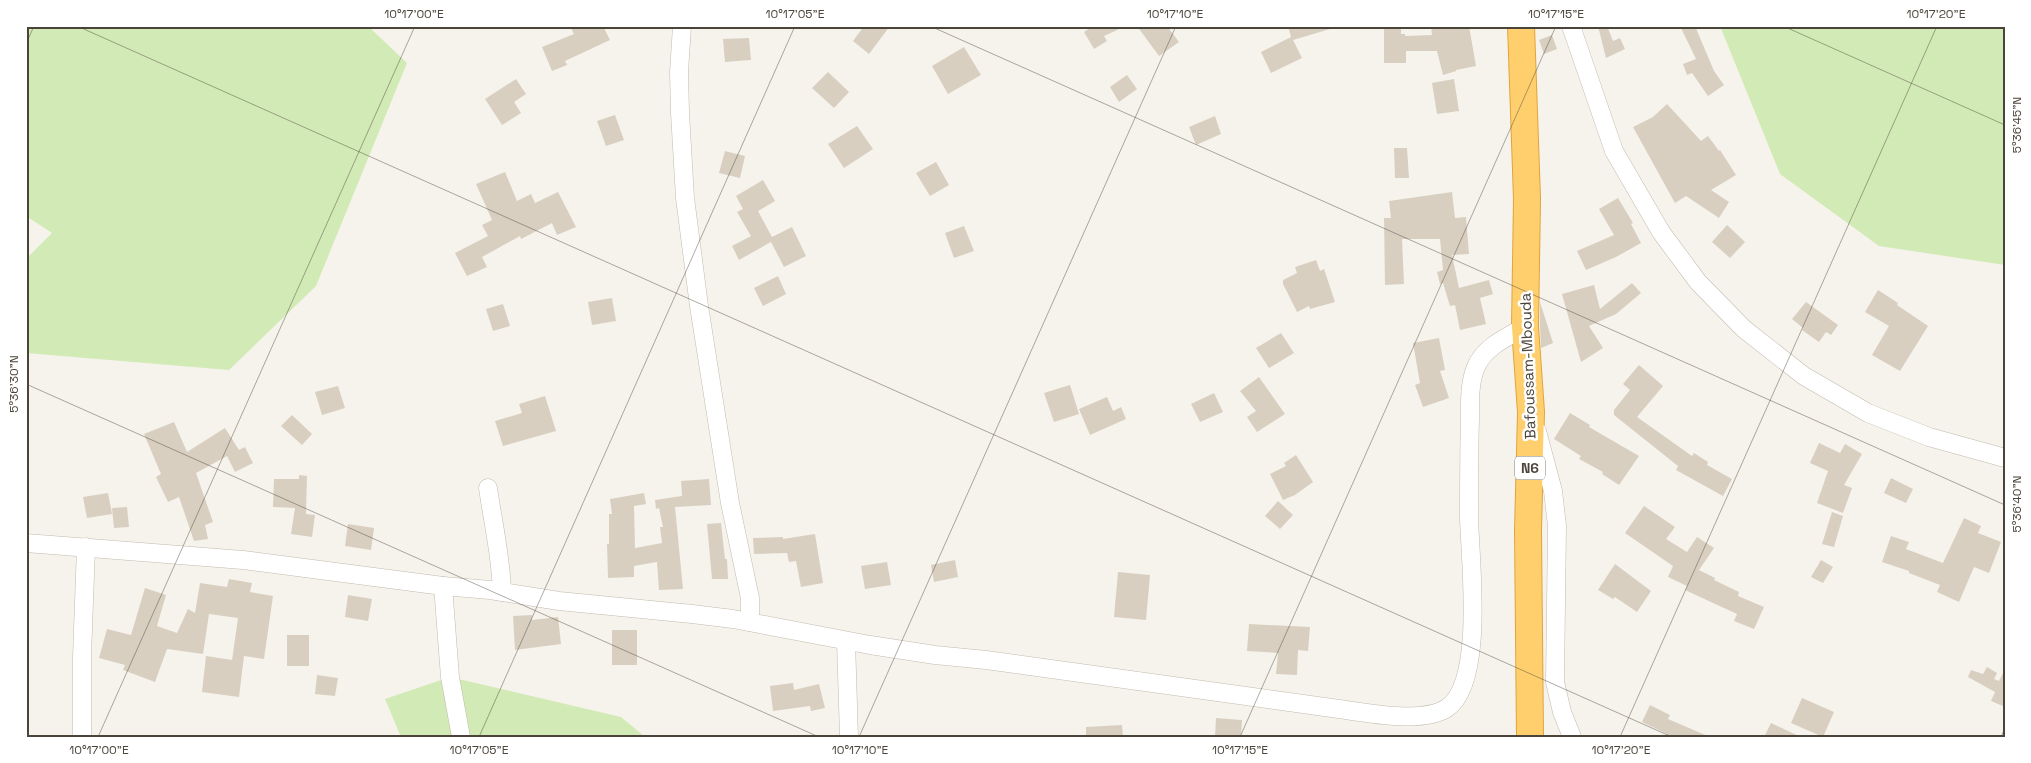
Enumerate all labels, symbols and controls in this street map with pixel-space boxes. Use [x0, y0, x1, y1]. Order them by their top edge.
text: 10°17'00"E [384, 6, 444, 22]
text: 10°17'05"E [766, 6, 825, 22]
text: 10°17'10"E [1147, 6, 1204, 22]
text: 10°17'15"E [1528, 6, 1584, 22]
text: 10°17'20"E [1907, 6, 1966, 22]
text: 5°36'45"N [2009, 97, 2025, 153]
street label: Bafoussam-Mbouda [1515, 292, 1540, 439]
text: 5°36'30"N [6, 355, 22, 413]
road number: N6 [1515, 456, 1545, 479]
text: 5°36'40"N [2009, 475, 2025, 533]
text: 10°17'00"E [69, 742, 129, 758]
text: 10°17'05"E [450, 742, 509, 758]
text: 10°17'10"E [832, 742, 889, 758]
text: 10°17'15"E [1212, 742, 1268, 758]
text: 10°17'20"E [1592, 742, 1651, 758]

